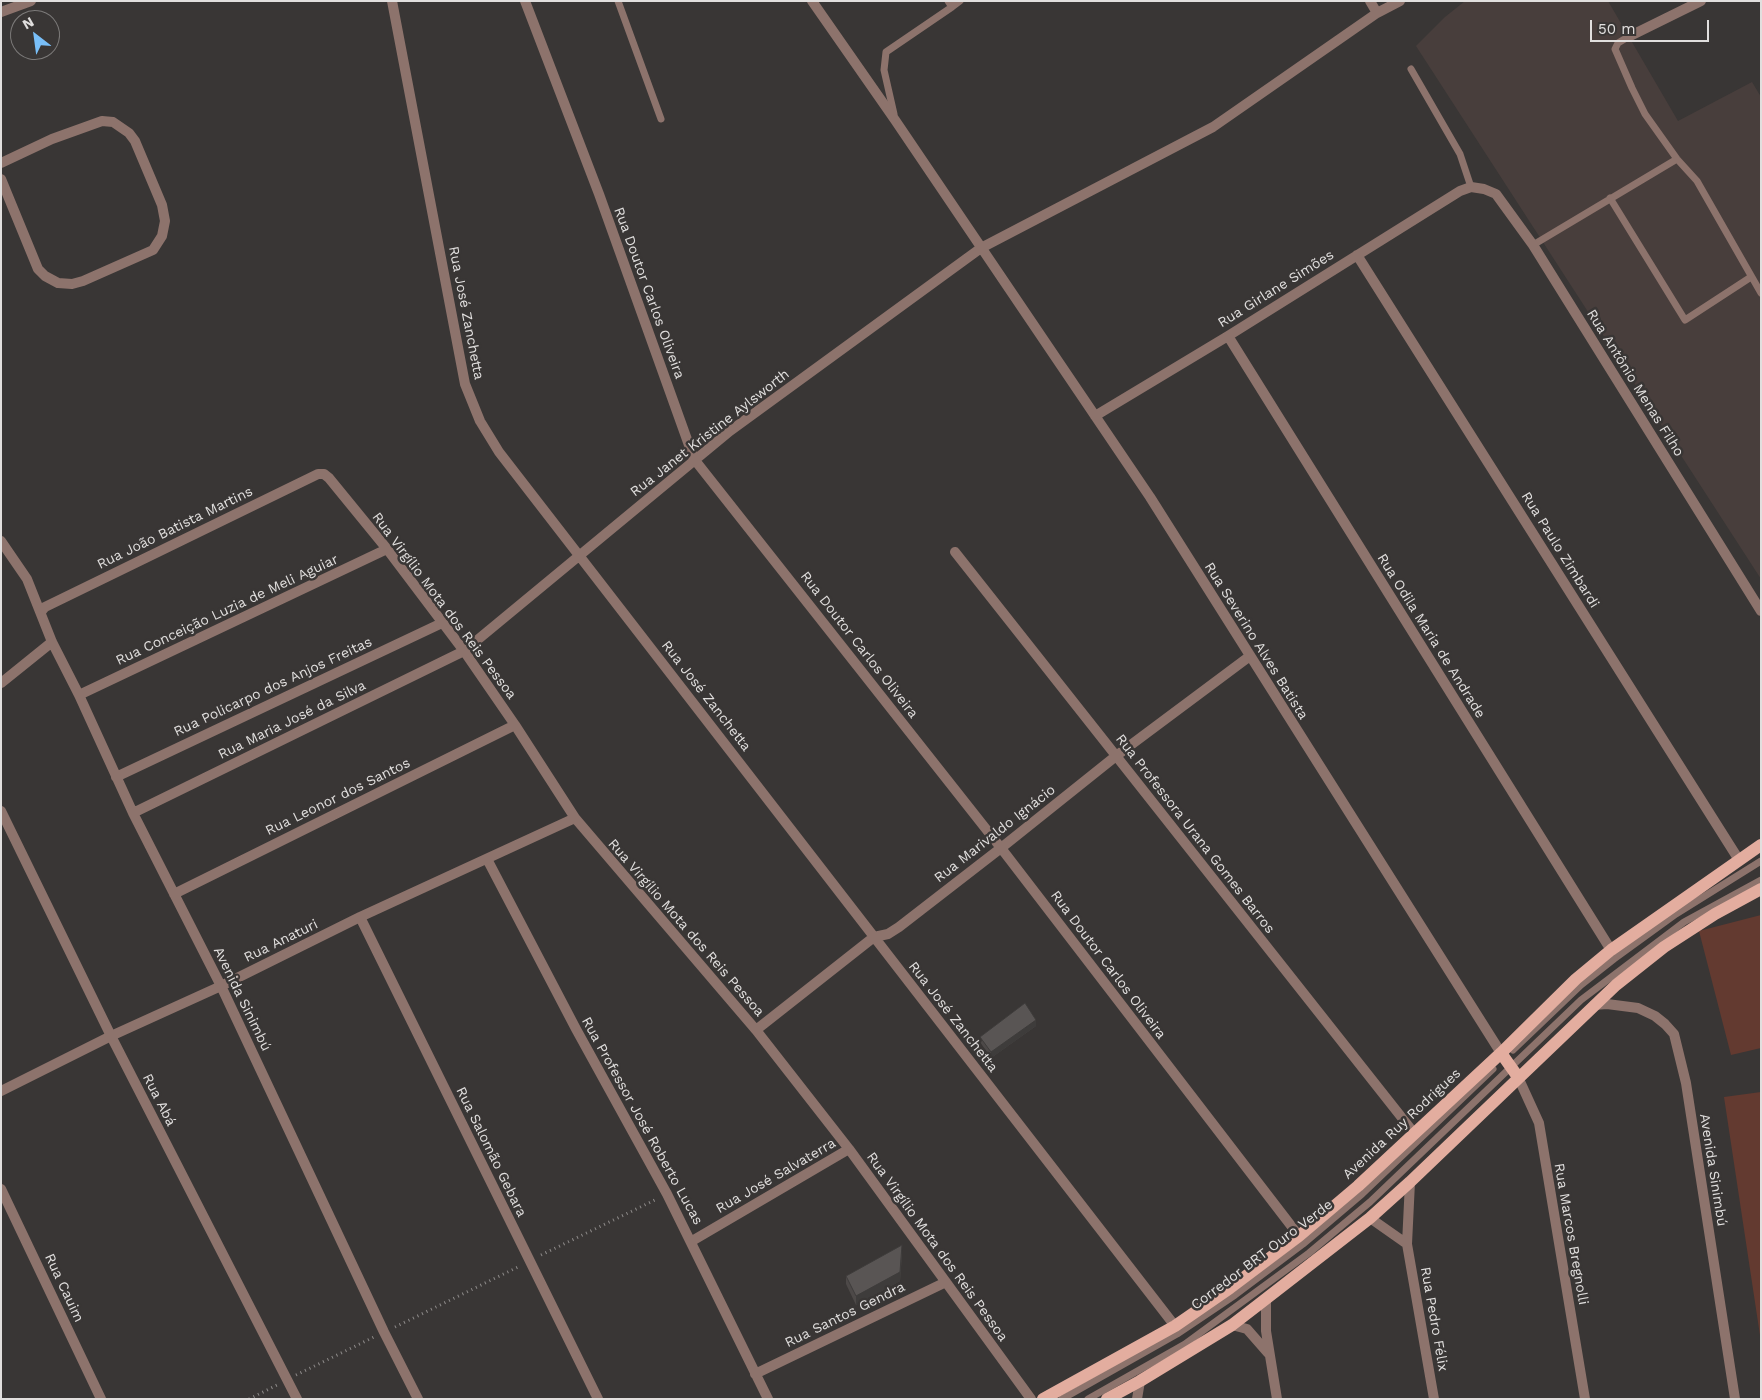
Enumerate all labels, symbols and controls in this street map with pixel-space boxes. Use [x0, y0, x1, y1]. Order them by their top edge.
north arrow [10, 10, 60, 60]
scale bar [1592, 10, 1711, 42]
text: N [20, 13, 36, 32]
text: 50 m [1598, 20, 1635, 38]
street label: Rua Doutor Carlos Oliveira [610, 205, 688, 381]
street label: Rua José Zanchetta [445, 245, 487, 381]
street label: Rua Girlane Simões [1215, 246, 1337, 332]
street label: Rua Antônio Menas Filho [1583, 306, 1687, 460]
street label: Rua Janet Kristine Aylsworth [627, 366, 793, 500]
street label: Rua João Batista Martins [95, 483, 255, 573]
street label: Rua Paulo Zimbardi [1517, 489, 1603, 611]
street label: Rua Virgílio Mota dos Reis Pessoa [368, 509, 520, 703]
street label: Rua Conceição Luzia de Meli Aguiar [113, 551, 341, 669]
street label: Rua Odila Maria de Andrade [1373, 551, 1489, 721]
street label: Rua Severino Alves Batista [1201, 559, 1311, 723]
street label: Rua Doutor Carlos Oliveira [797, 568, 921, 722]
street label: Rua Policarpo dos Anjos Freitas [171, 634, 375, 740]
street label: Rua José Zanchetta [658, 637, 754, 755]
street label: Rua Maria José da Silva [216, 677, 368, 763]
street label: Rua Professora Urana Gomes Barros [1112, 731, 1278, 937]
street label: Rua Leonor dos Santos [263, 755, 413, 839]
street label: Rua Marivaldo Ignácio [931, 782, 1059, 886]
street label: Rua Virgílio Mota dos Reis Pessoa [604, 836, 768, 1020]
street label: Rua Doutor Carlos Oliveira [1047, 887, 1169, 1043]
street label: Rua Anaturi [241, 916, 321, 966]
street label: Avenida Sinimbú [210, 944, 274, 1054]
street label: Rua José Zanchetta [905, 958, 1001, 1076]
street label: Rua Professor José Roberto Lucas [578, 1014, 706, 1228]
street label: Avenida Ruy Rodrigues [1340, 1065, 1464, 1183]
street label: Rua Abá [139, 1071, 179, 1129]
street label: Rua Salomão Gebara [452, 1084, 530, 1220]
street label: Avenida Sinimbú [1696, 1112, 1730, 1228]
street label: Rua José Salvaterra [713, 1135, 839, 1217]
street label: Rua Virgílio Mota dos Reis Pessoa [863, 1149, 1011, 1345]
street label: Rua Marcos Bregnolli [1550, 1162, 1592, 1306]
street label: Corredor BRT Ouro Verde [1188, 1196, 1336, 1314]
street label: Rua Cauim [41, 1251, 87, 1325]
street label: Rua Pedro Félix [1417, 1265, 1451, 1373]
street label: Rua Santos Gendra [782, 1279, 908, 1351]

